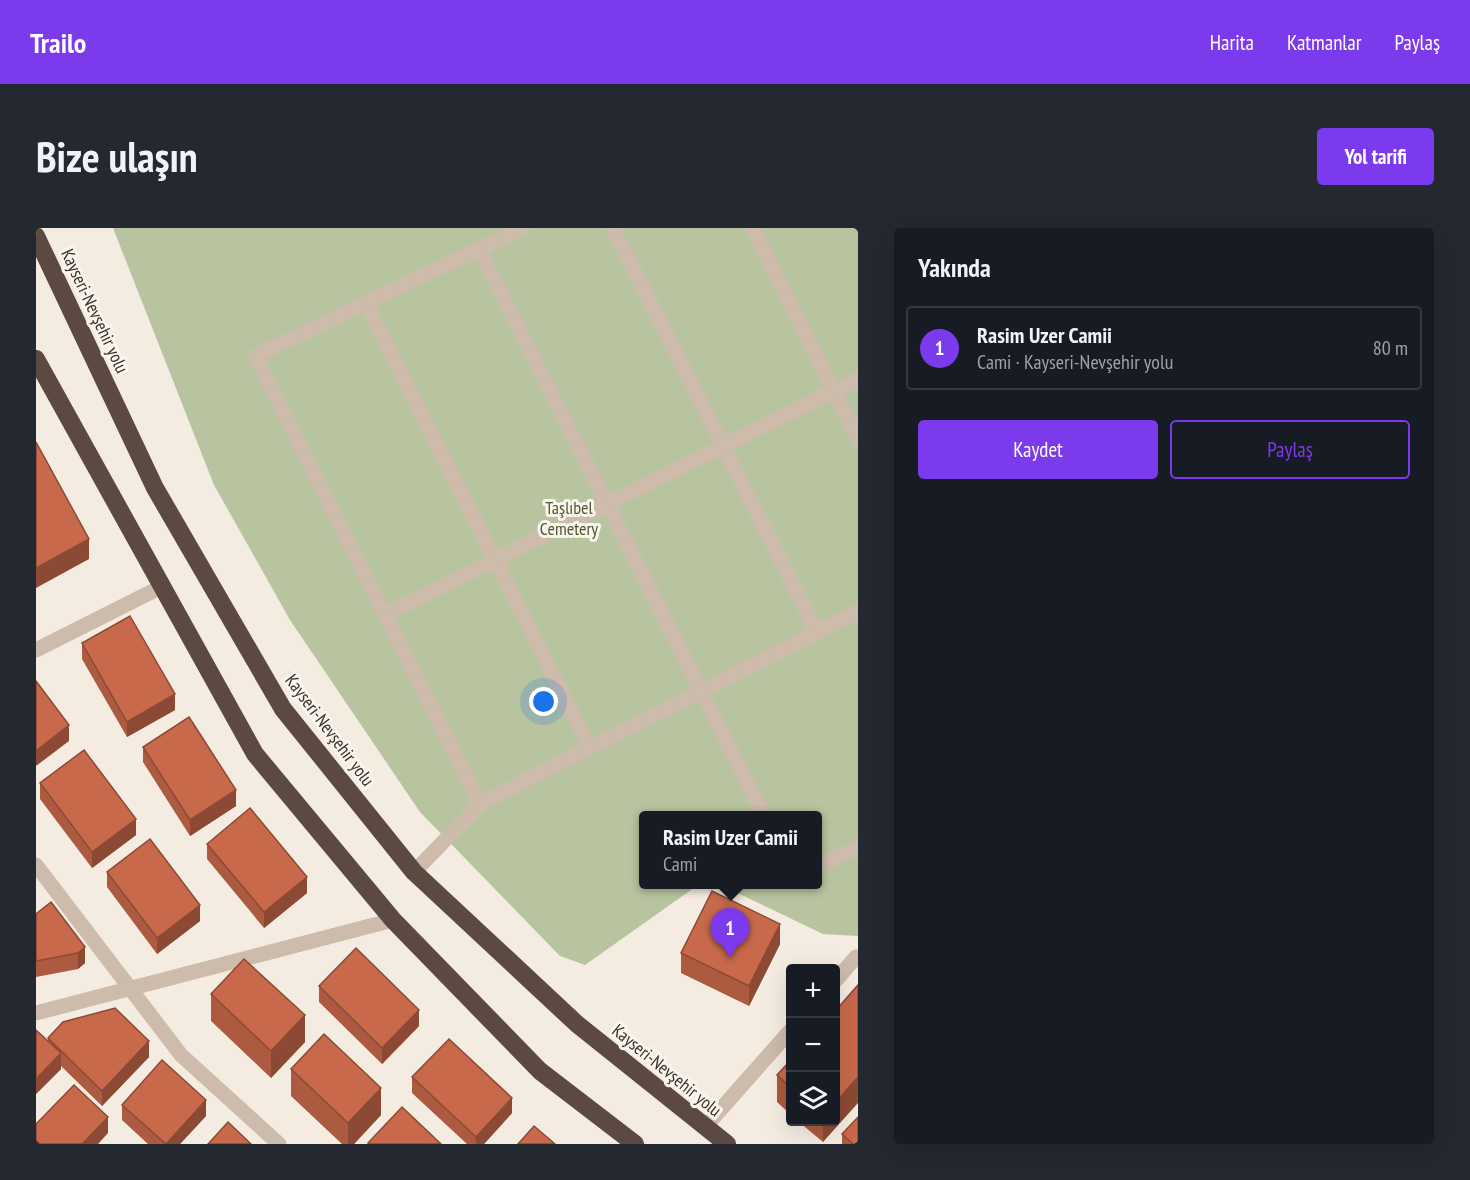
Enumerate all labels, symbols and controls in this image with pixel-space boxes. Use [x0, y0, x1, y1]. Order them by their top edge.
text: Trailo [30, 24, 86, 61]
text: Harita [1210, 29, 1254, 56]
text: Katmanlar [1287, 29, 1361, 56]
text: Paylaş [1394, 29, 1440, 56]
button: Yol tarifi [1317, 128, 1434, 185]
text: Bize ulaşın [36, 129, 198, 184]
street label: Kayseri-Nevşehir yolu [56, 245, 134, 377]
text: Yakında [918, 251, 991, 284]
text: Rasim Uzer Camii [977, 321, 1112, 349]
text: 1 [935, 335, 944, 361]
text: 80 m [1373, 335, 1408, 361]
text: Cami · Kayseri-Nevşehir yolu [977, 349, 1173, 375]
button: Kaydet [918, 420, 1158, 479]
button: Paylaş [1170, 420, 1410, 479]
park label: Taşlıbel Cemetery [540, 496, 598, 540]
street label: Kayseri-Nevşehir yolu [280, 669, 380, 791]
your location [529, 687, 558, 716]
popup [639, 811, 822, 889]
text: Rasim Uzer Camii [663, 823, 798, 851]
text: Cami [663, 851, 697, 877]
pin: 1 [710, 908, 750, 958]
map controls [786, 964, 840, 1126]
button: + [786, 964, 840, 1018]
button: − [786, 1018, 840, 1072]
street label: Kayseri-Nevşehir yolu [608, 1019, 726, 1121]
button: layers [786, 1072, 840, 1126]

